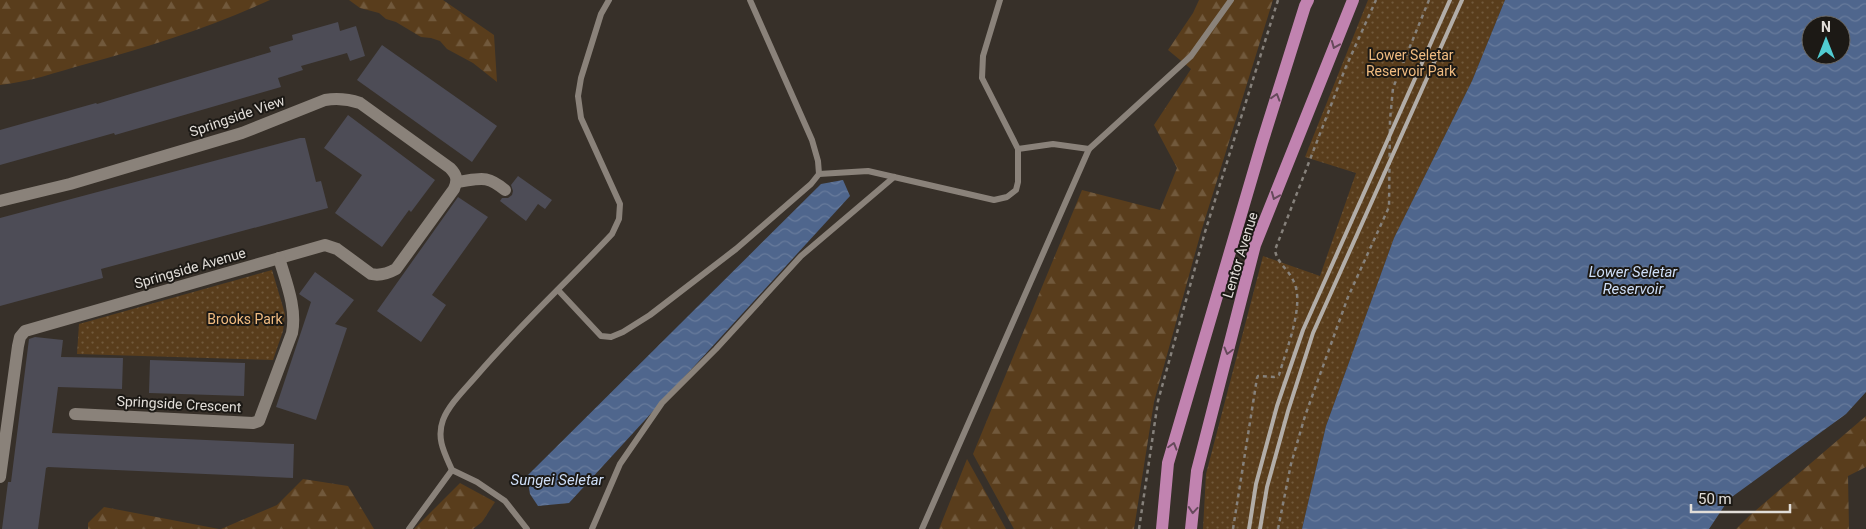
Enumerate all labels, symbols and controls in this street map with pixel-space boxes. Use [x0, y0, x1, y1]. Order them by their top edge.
north arrow [1801, 15, 1851, 65]
text: N [1821, 19, 1831, 35]
one-way arrow [1331, 40, 1341, 49]
park label: Lower Seletar Reservoir Park [1366, 47, 1457, 79]
street label: Springside View [187, 92, 287, 140]
one-way arrow [1271, 93, 1281, 102]
one-way arrow [1271, 191, 1281, 200]
street label: Lentor Avenue [1219, 210, 1261, 300]
street label: Springside Avenue [132, 244, 248, 292]
water label: Lower Seletar Reservoir [1589, 263, 1678, 298]
park label: Brooks Park [207, 311, 284, 327]
one-way arrow [1223, 347, 1234, 356]
street label: Springside Crescent [116, 393, 242, 415]
one-way arrow [1167, 443, 1177, 451]
water label: Sungei Seletar [510, 471, 605, 489]
scale bar [1691, 482, 1790, 514]
text: 50 m [1698, 490, 1732, 508]
one-way arrow [1188, 506, 1199, 514]

